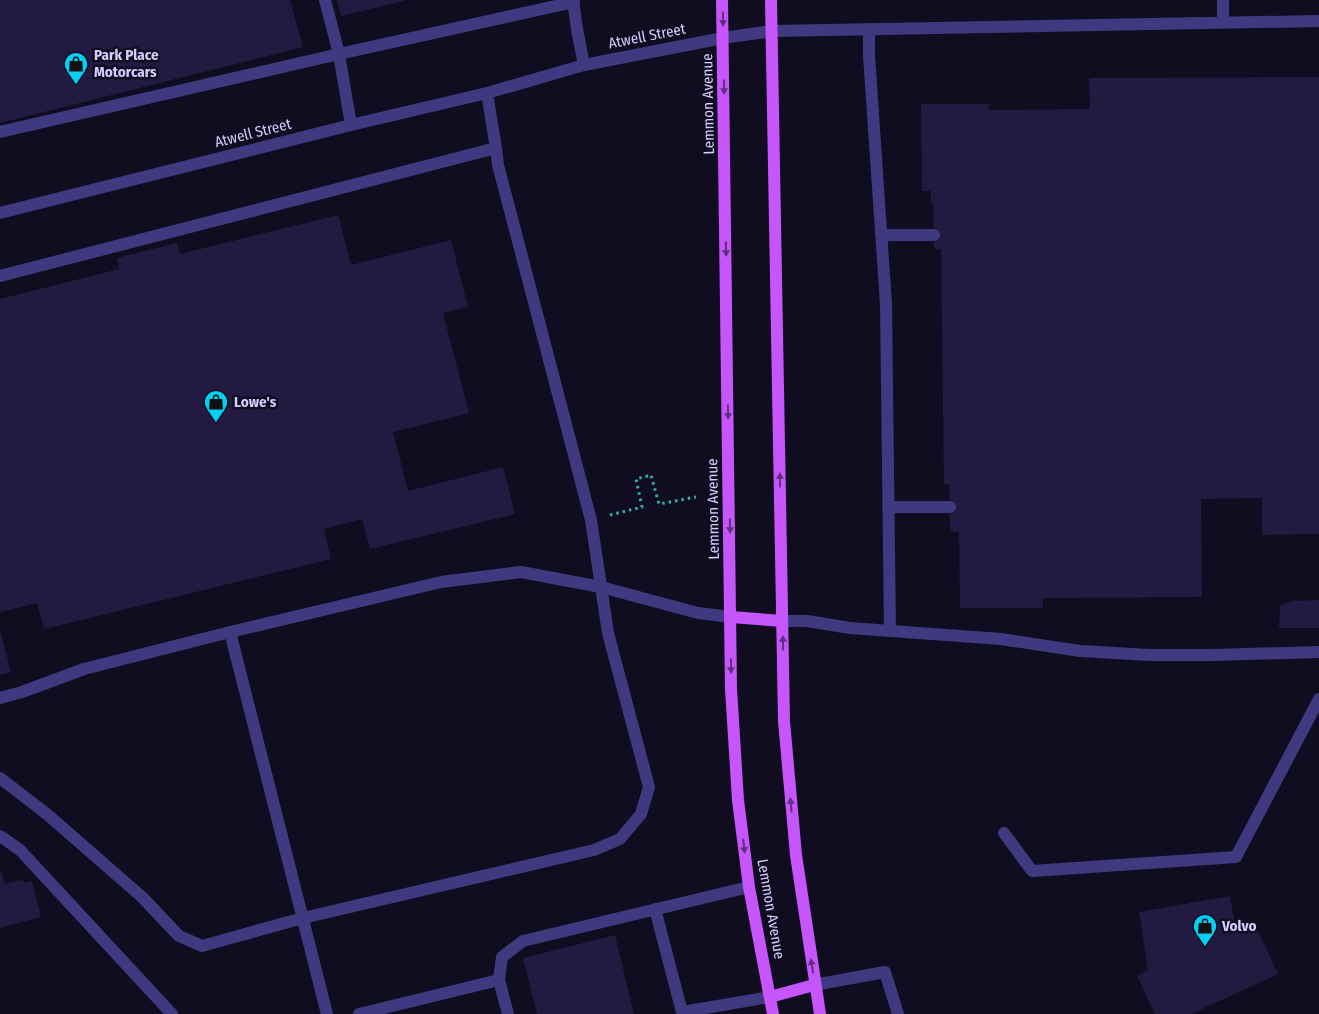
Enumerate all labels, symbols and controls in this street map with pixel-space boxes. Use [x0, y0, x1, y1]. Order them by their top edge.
one-way arrow [719, 11, 727, 27]
street label: Atwell Street [607, 20, 687, 52]
place label: Park Place Motorcars [94, 46, 159, 81]
shop icon: Park Place Motorcars [63, 51, 89, 85]
street label: Lemmon Avenue [698, 53, 718, 155]
one-way arrow [720, 79, 728, 95]
street label: Atwell Street [213, 115, 293, 151]
one-way arrow [722, 242, 730, 258]
shop icon: Lowe's [203, 389, 229, 423]
place label: Lowe's [234, 393, 277, 411]
one-way arrow [725, 404, 733, 420]
street label: Lemmon Avenue [703, 458, 723, 560]
one-way arrow [776, 472, 784, 488]
one-way arrow [726, 518, 734, 534]
one-way arrow [779, 634, 787, 650]
one-way arrow [727, 658, 735, 674]
one-way arrow [787, 797, 795, 813]
one-way arrow [740, 838, 748, 854]
street label: Lemmon Avenue [753, 858, 789, 960]
shop icon: Volvo [1192, 913, 1218, 947]
place label: Volvo [1221, 917, 1256, 935]
one-way arrow [807, 958, 815, 974]

